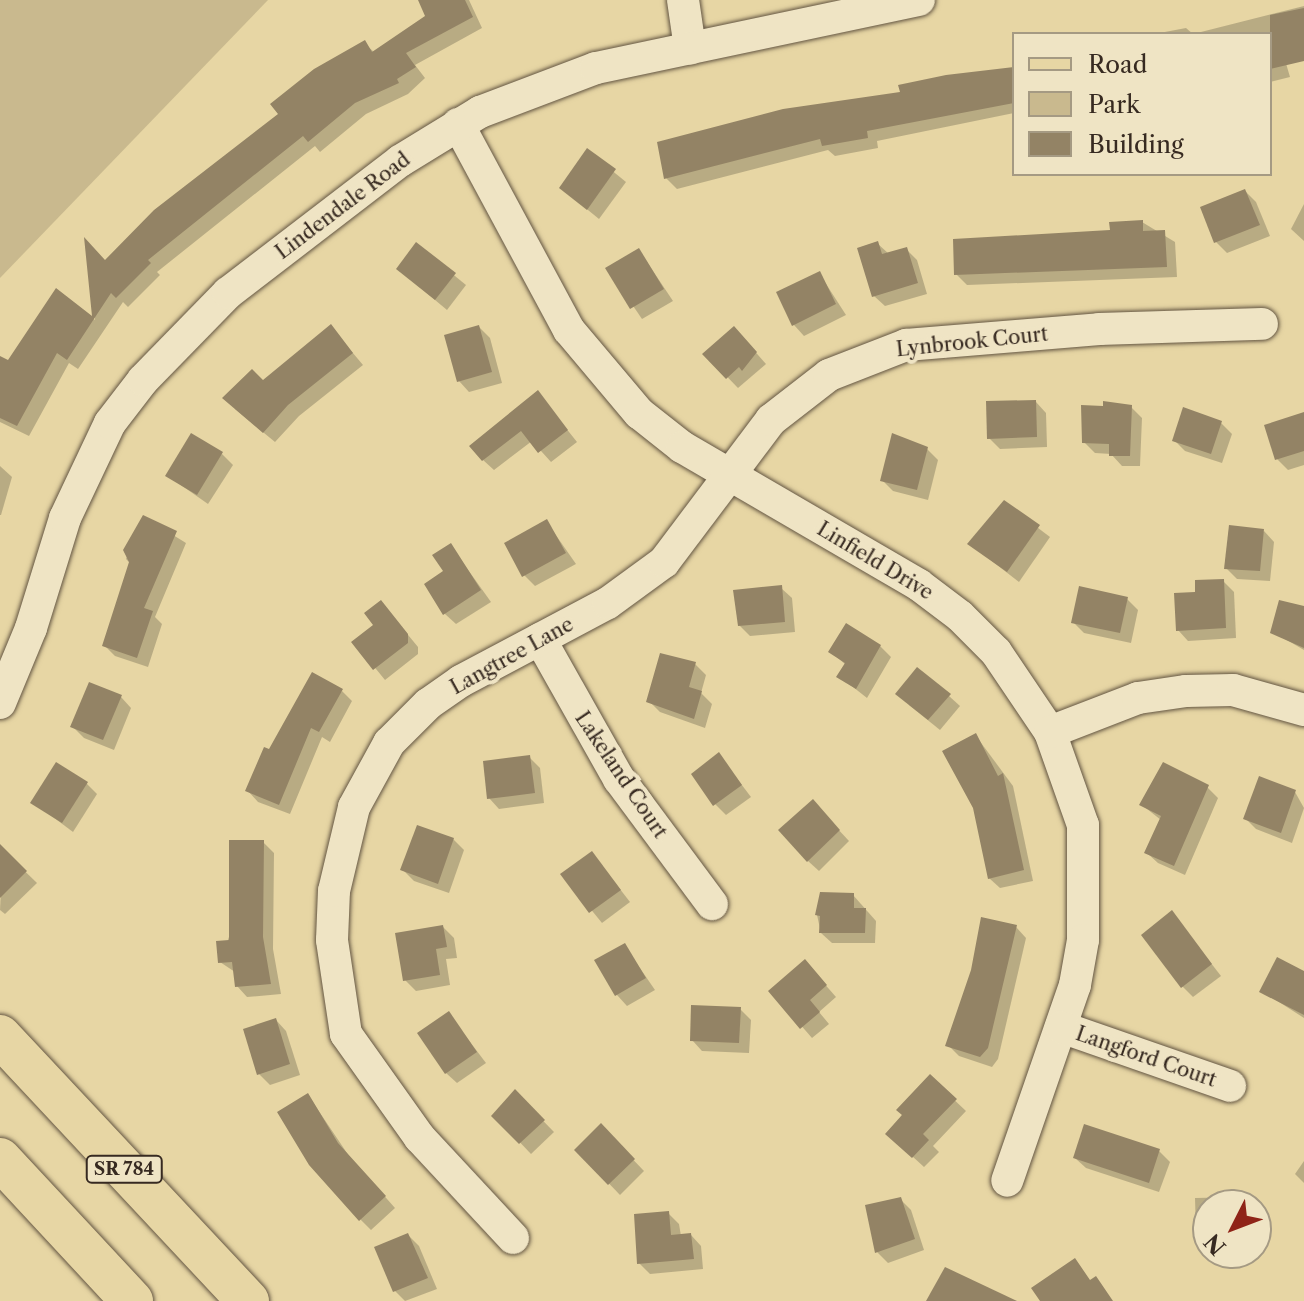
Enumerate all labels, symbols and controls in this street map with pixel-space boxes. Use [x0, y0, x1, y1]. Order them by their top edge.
legend [1012, 32, 1272, 176]
text: Road [1088, 50, 1147, 79]
text: Park [1088, 90, 1140, 119]
text: Building [1088, 130, 1184, 159]
street label: Lindendale Road [271, 148, 415, 264]
street label: Lynbrook Court [895, 322, 1049, 362]
street label: Linfield Drive [813, 517, 937, 605]
street label: Langtree Lane [446, 612, 578, 700]
street label: Lakeland Court [570, 707, 672, 843]
street label: Langford Court [1073, 1022, 1219, 1092]
road number: SR 784 [84, 1155, 164, 1183]
north arrow [1192, 1189, 1272, 1269]
text: N [1199, 1228, 1232, 1260]

